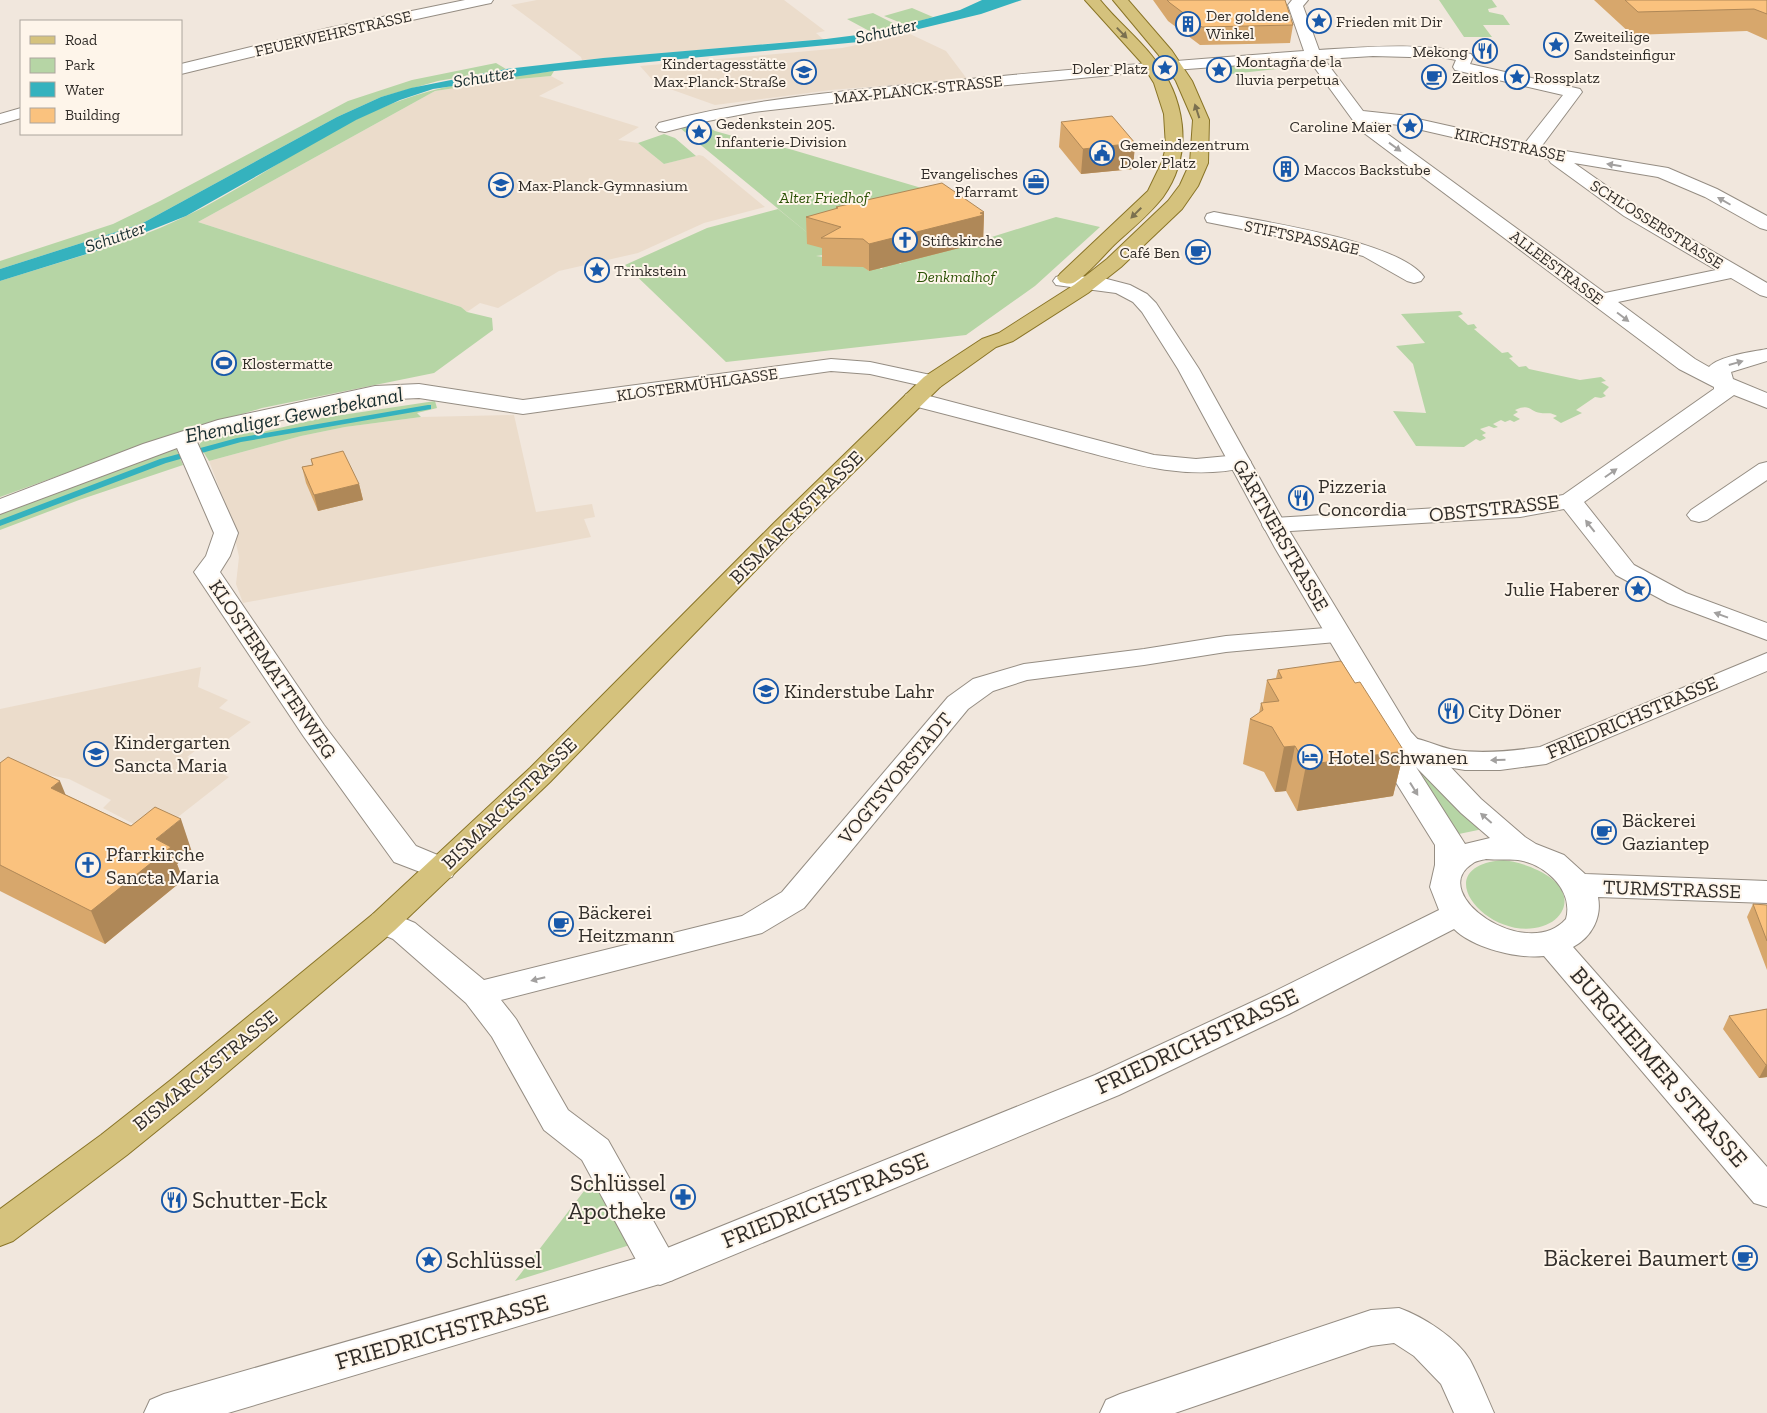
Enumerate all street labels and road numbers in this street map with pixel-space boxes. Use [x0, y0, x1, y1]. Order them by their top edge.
street label: FEUERWEHRSTRASSE [253, 6, 413, 61]
street label: MAX-PLANCK-STRASSE [833, 71, 1003, 108]
street label: KIRCHSTRASSE [1453, 123, 1567, 166]
street label: SCHLOSSERSTRASSE [1587, 176, 1727, 273]
street label: STIFTSPASSAGE [1243, 216, 1361, 259]
street label: ALLEESTRASSE [1506, 226, 1607, 309]
street label: KLOSTERMÜHLGASSE [615, 364, 779, 405]
street label: BISMARCKSTRASSE [724, 445, 868, 589]
street label: GÄRTNERSTRASSE [1228, 455, 1334, 615]
street label: OBSTSTRASSE [1428, 489, 1560, 527]
street label: KLOSTERMATTENWEG [204, 575, 342, 763]
street label: FRIEDRICHSTRASSE [1543, 670, 1721, 764]
street label: VOGTSVORSTADT [832, 707, 957, 849]
street label: BISMARCKSTRASSE [436, 732, 582, 874]
street label: TURMSTRASSE [1603, 875, 1741, 903]
street label: BURGHEIMER STRASSE [1564, 961, 1754, 1173]
street label: FRIEDRICHSTRASSE [1091, 981, 1303, 1100]
street label: BISMARCKSTRASSE [128, 1004, 282, 1136]
street label: FRIEDRICHSTRASSE [717, 1145, 932, 1254]
street label: FRIEDRICHSTRASSE [332, 1287, 552, 1376]

